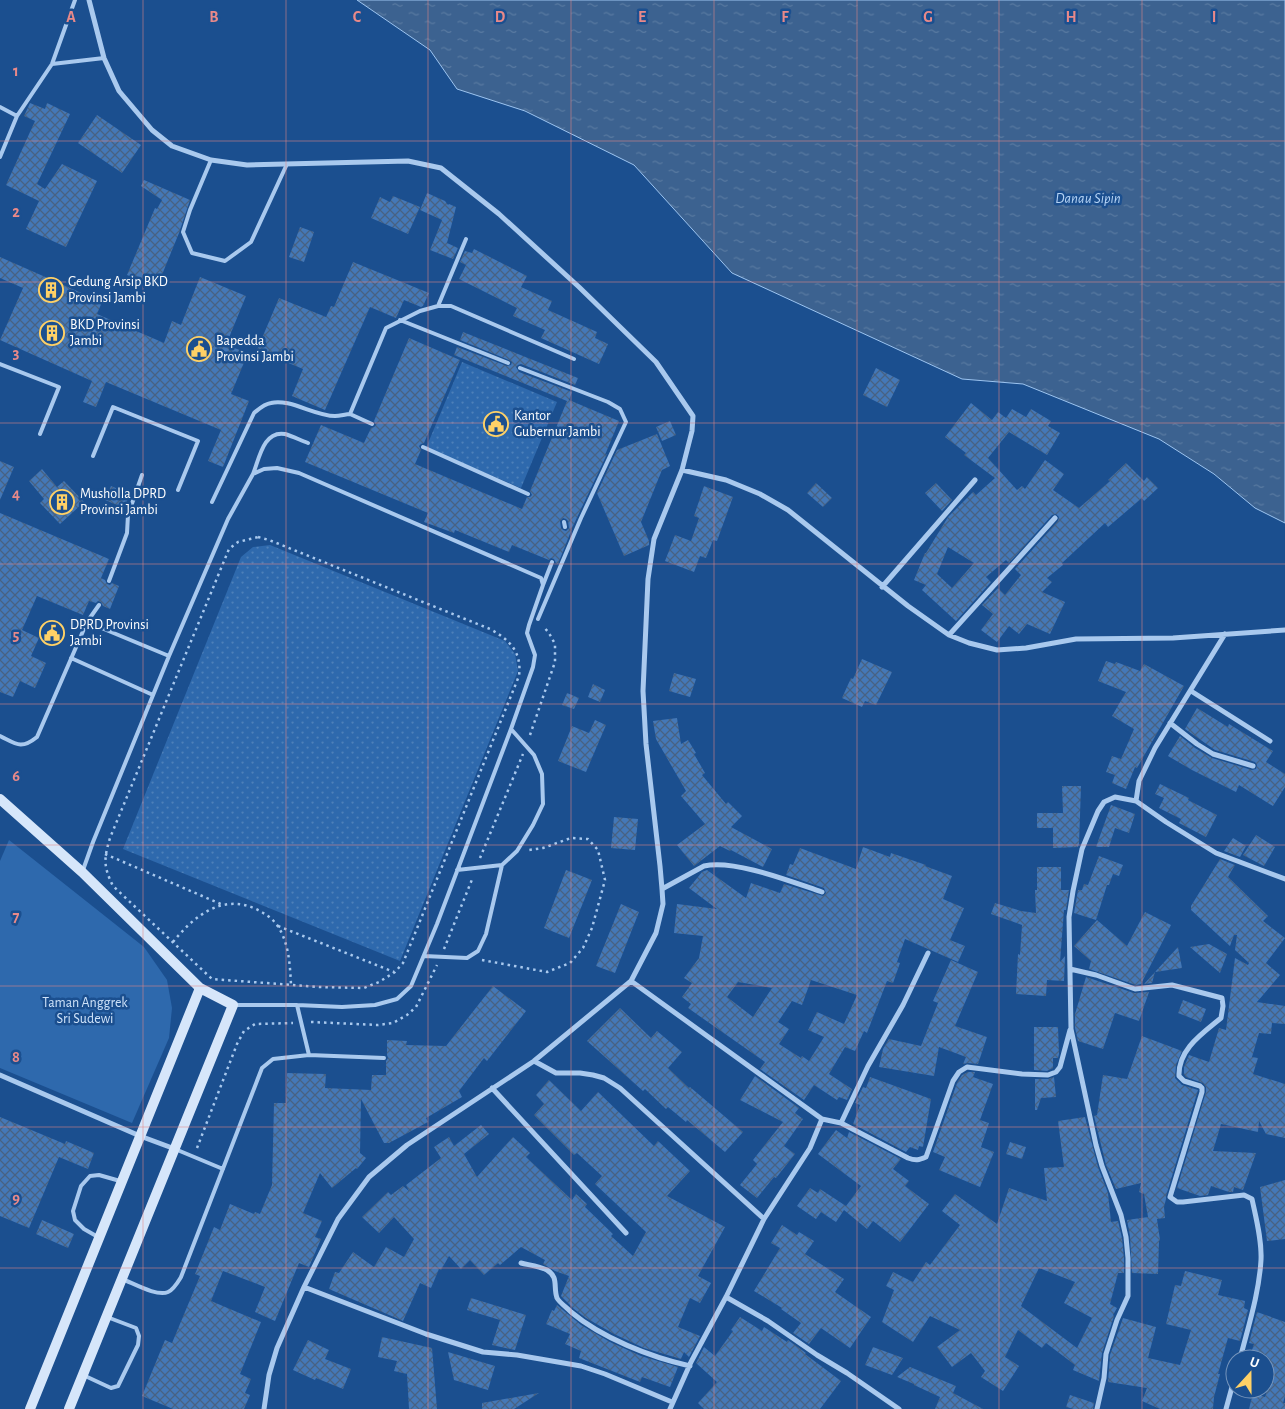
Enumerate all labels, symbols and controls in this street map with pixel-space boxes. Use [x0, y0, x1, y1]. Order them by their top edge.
text: A [66, 9, 76, 25]
text: B [209, 9, 219, 25]
text: C [353, 9, 362, 25]
text: D [495, 9, 506, 25]
text: E [638, 9, 646, 25]
text: F [781, 9, 789, 25]
text: G [923, 9, 933, 25]
text: H [1065, 9, 1077, 25]
text: I [1212, 9, 1216, 25]
text: 1 [13, 63, 19, 79]
water label: Danau Sipin [1055, 191, 1121, 206]
text: 2 [12, 204, 20, 220]
place label: Gedung Arsip BKD Provinsi Jambi [68, 275, 168, 305]
building icon: Gedung Arsip BKD Provinsi Jambi [38, 277, 64, 303]
place label: BKD Provinsi Jambi [70, 318, 140, 348]
building icon: BKD Provinsi Jambi [39, 320, 65, 346]
place label: Bapedda Provinsi Jambi [216, 334, 294, 364]
public building icon: Bapedda Provinsi Jambi [186, 336, 212, 362]
text: 3 [13, 345, 20, 361]
place label: Kantor Gubernur Jambi [514, 409, 601, 439]
public building icon: Kantor Gubernur Jambi [483, 411, 509, 437]
text: 4 [12, 486, 20, 502]
place label: Musholla DPRD Provinsi Jambi [80, 487, 166, 517]
building icon: Musholla DPRD Provinsi Jambi [49, 489, 75, 515]
place label: DPRD Provinsi Jambi [70, 618, 149, 648]
public building icon: DPRD Provinsi Jambi [39, 620, 65, 646]
text: 5 [13, 627, 20, 643]
text: 6 [12, 768, 20, 784]
text: 7 [13, 909, 20, 925]
park label: Taman Anggrek Sri Sudewi [42, 996, 128, 1026]
text: 8 [12, 1049, 20, 1065]
text: 9 [12, 1190, 20, 1206]
north arrow [1225, 1349, 1275, 1399]
text: U [1248, 1355, 1261, 1371]

